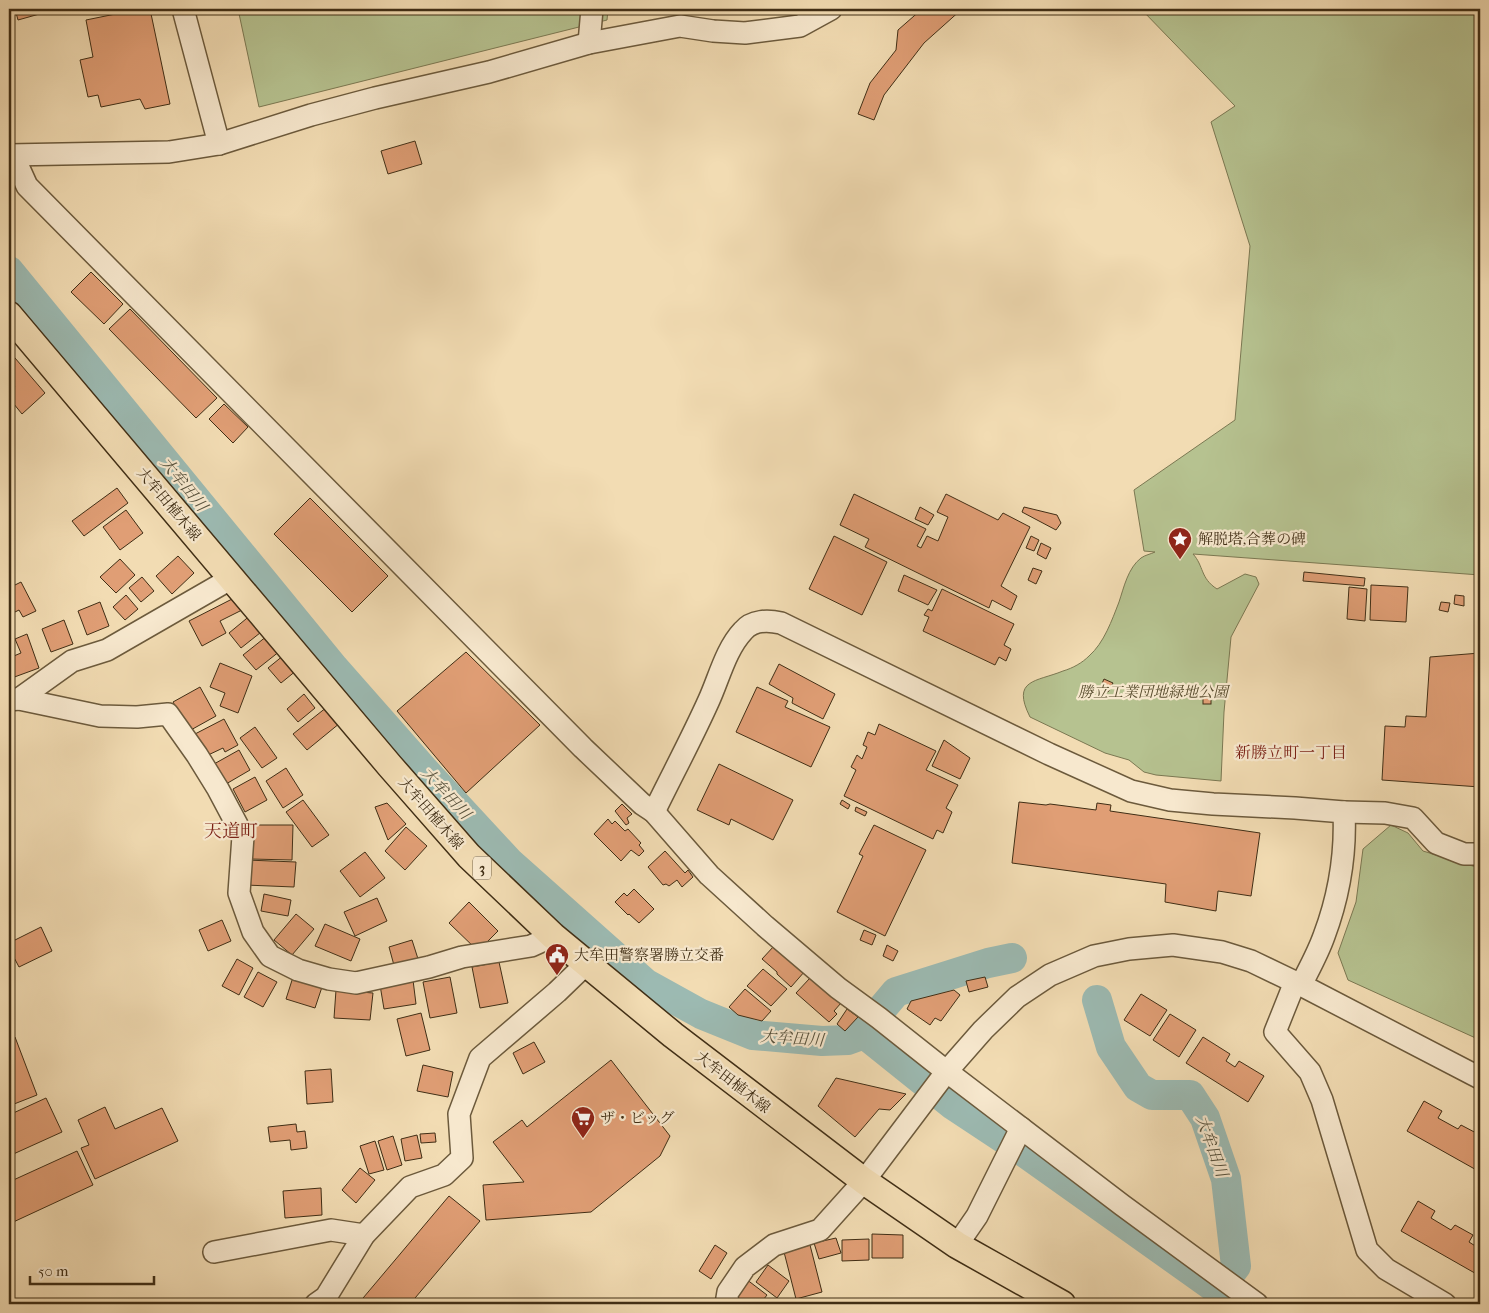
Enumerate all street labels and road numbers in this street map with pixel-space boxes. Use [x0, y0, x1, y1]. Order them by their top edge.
street label: 大牟田植木線 [133, 464, 205, 544]
street label: 大牟田植木線 [395, 773, 467, 853]
road number: 3 [473, 856, 491, 880]
street label: 大牟田植木線 [692, 1047, 774, 1117]

